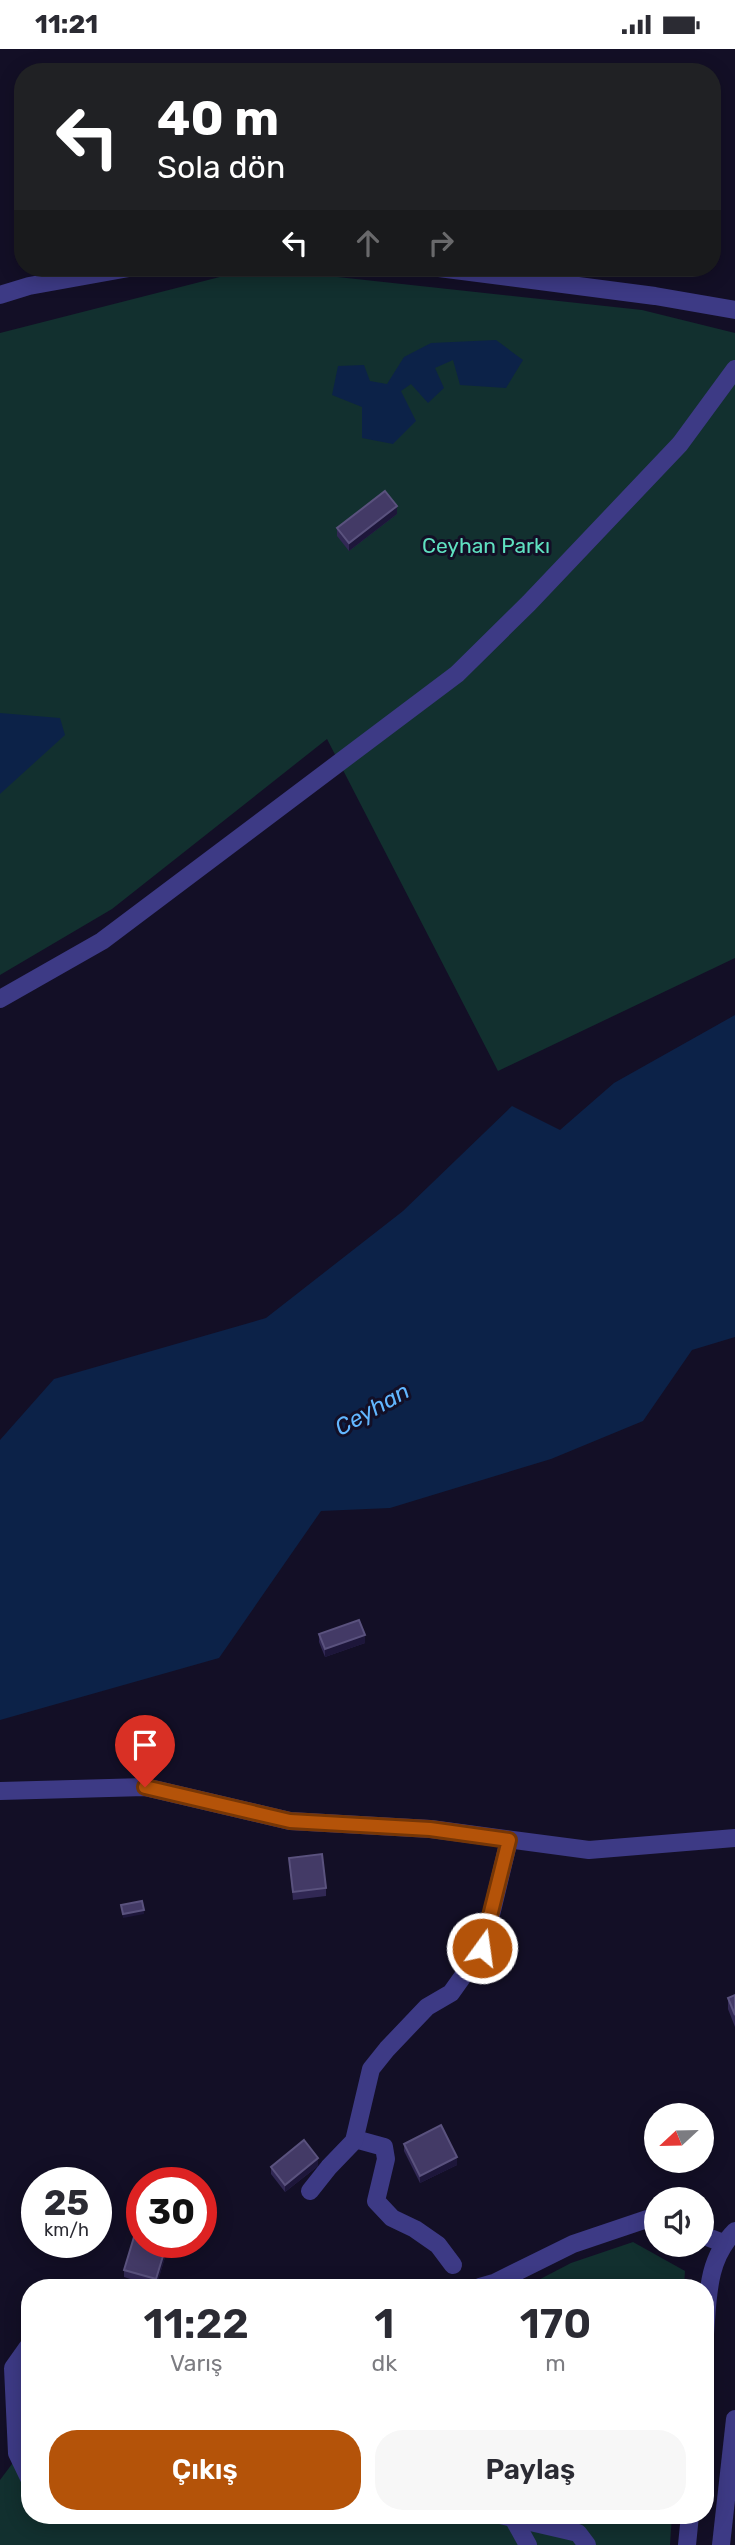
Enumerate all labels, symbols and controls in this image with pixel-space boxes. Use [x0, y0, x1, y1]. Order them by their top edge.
text: 11:21 [35, 9, 98, 40]
text: 40 m [157, 89, 279, 147]
icon: left [42, 91, 133, 182]
text: Sola dön [157, 148, 285, 186]
icon: left [276, 224, 314, 262]
icon: ahead [349, 224, 387, 262]
icon: right [422, 224, 460, 262]
park label: Ceyhan Parkı [422, 533, 550, 558]
water label: Ceyhan [330, 1376, 414, 1442]
pin [115, 1715, 175, 1787]
icon: arrive [126, 1726, 164, 1764]
position arrow [445, 1911, 519, 1985]
north arrow [644, 2103, 714, 2173]
map controls [644, 2103, 714, 2257]
speed limit sign: 30 [126, 2167, 217, 2258]
text: 25 [44, 2182, 89, 2224]
button: sound [644, 2187, 714, 2257]
text: km/h [44, 2219, 89, 2241]
text: 11:22 [144, 2299, 249, 2349]
text: 1 [374, 2299, 394, 2349]
text: 170 [520, 2299, 591, 2349]
text: Varış [170, 2349, 223, 2377]
text: dk [372, 2349, 397, 2377]
text: m [545, 2349, 566, 2377]
button: Çıkış [49, 2430, 361, 2510]
button: Paylaş [375, 2430, 686, 2510]

